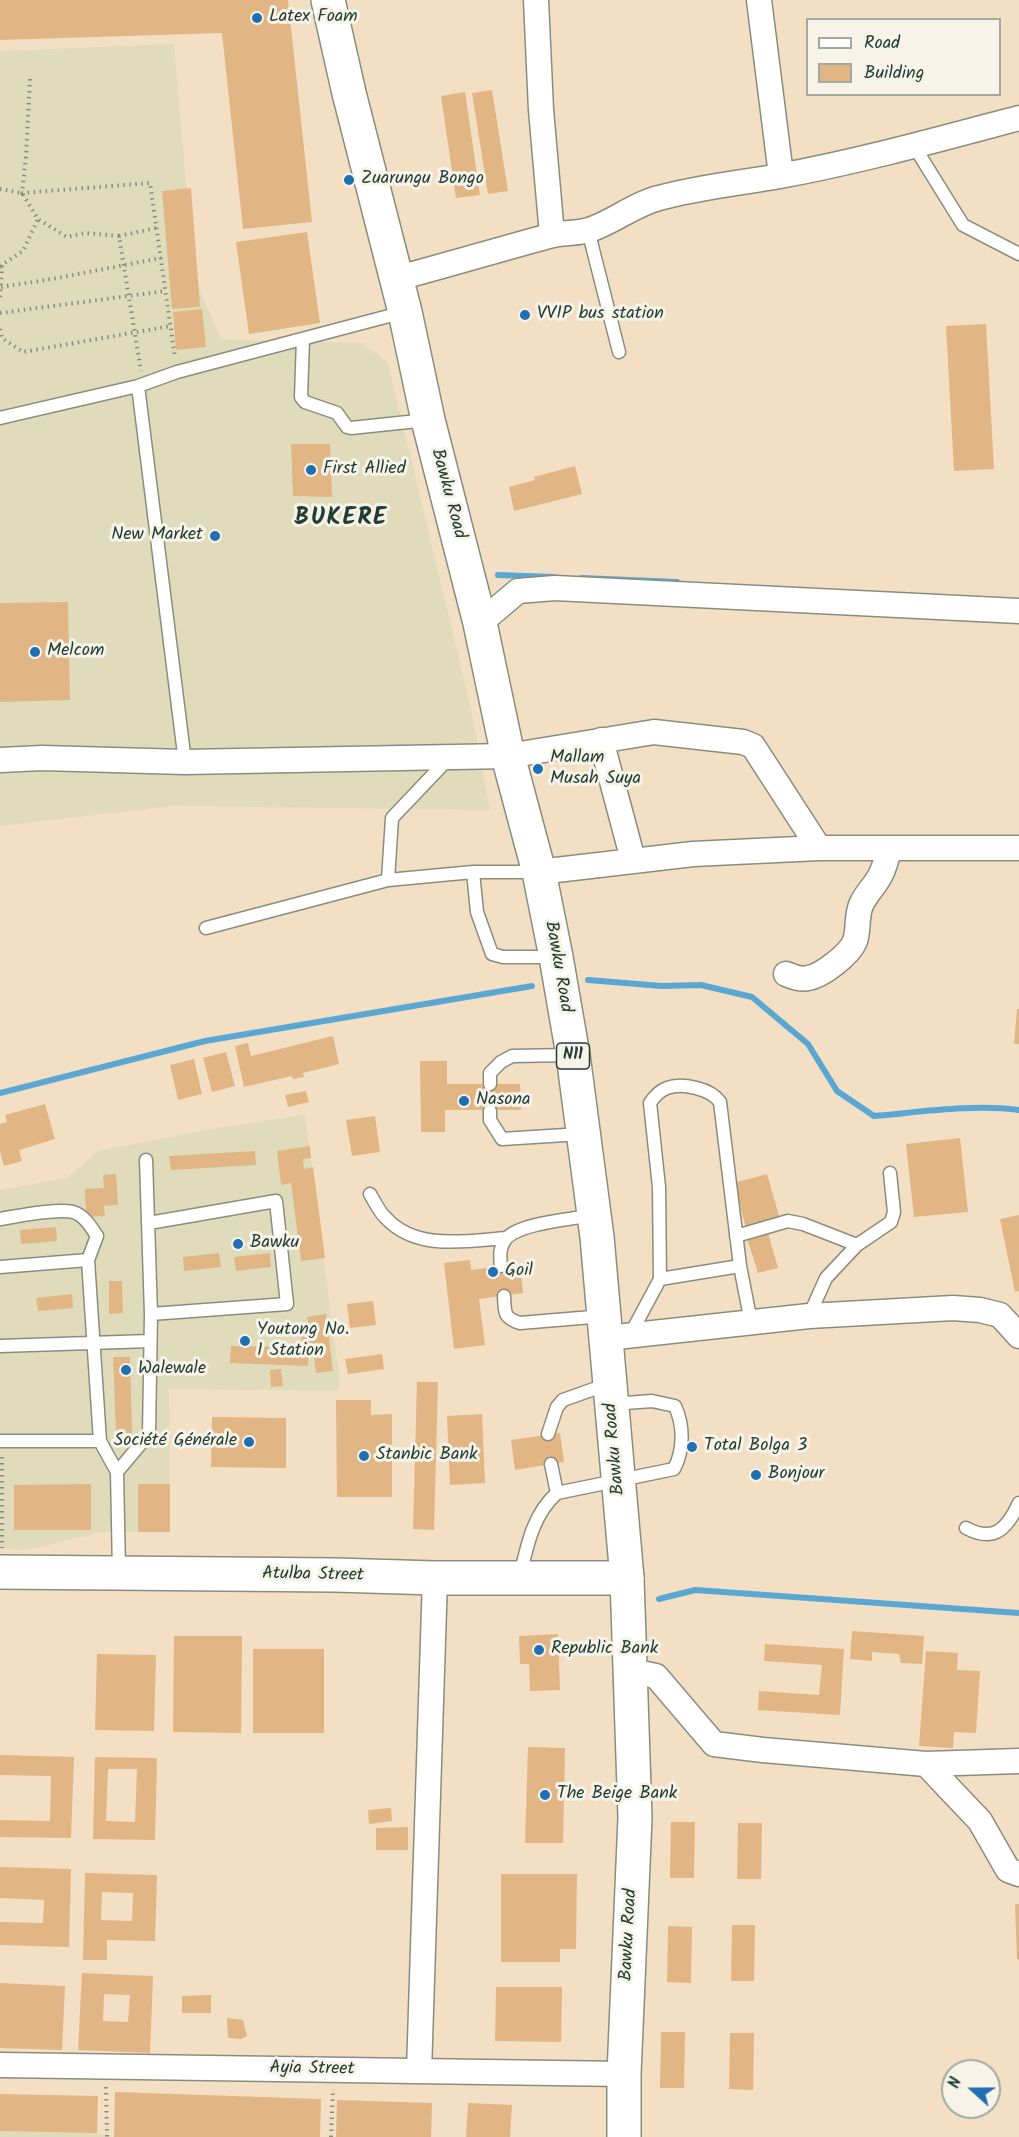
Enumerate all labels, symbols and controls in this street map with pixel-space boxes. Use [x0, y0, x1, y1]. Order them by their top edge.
place label: Latex Foam [269, 7, 358, 29]
marker: Latex Foam [250, 11, 264, 25]
legend [806, 18, 1001, 96]
text: Road [864, 29, 900, 58]
text: Building [864, 59, 924, 88]
place label: Zuarungu Bongo [361, 169, 484, 191]
marker: Zuarungu Bongo [342, 173, 356, 187]
place label: VVIP bus station [537, 304, 664, 326]
marker: VVIP bus station [518, 308, 532, 322]
street label: Bawku Road [425, 447, 469, 541]
place label: First Allied [323, 459, 406, 481]
marker: First Allied [304, 463, 318, 477]
district label: BUKERE [294, 506, 388, 534]
place label: New Market [111, 525, 203, 547]
marker: New Market [208, 529, 222, 543]
place label: Melcom [47, 641, 104, 663]
marker: Melcom [28, 645, 42, 659]
place label: Mallam Musah Suya [550, 748, 641, 790]
marker: Mallam Musah Suya [531, 762, 545, 776]
street label: Bawku Road [538, 920, 576, 1014]
road number: N11 [556, 1043, 590, 1069]
place label: Nasona [476, 1090, 530, 1112]
marker: Nasona [457, 1094, 471, 1108]
place label: Bawku [250, 1233, 299, 1255]
marker: Bawku [231, 1237, 245, 1251]
place label: Goil [505, 1261, 533, 1283]
marker: Goil [486, 1265, 500, 1279]
place label: Youtong No. 1 Station [257, 1320, 349, 1362]
marker: Youtong No. 1 Station [238, 1334, 252, 1348]
place label: Walewale [138, 1359, 206, 1381]
marker: Walewale [119, 1363, 133, 1377]
street label: Bawku Road [601, 1402, 631, 1496]
place label: Société Générale [114, 1431, 237, 1453]
marker: Société Générale [242, 1435, 256, 1449]
place label: Total Bolga 3 [704, 1436, 807, 1458]
marker: Total Bolga 3 [685, 1440, 699, 1454]
place label: Stanbic Bank [376, 1445, 477, 1467]
marker: Stanbic Bank [357, 1449, 371, 1463]
place label: Bonjour [768, 1464, 825, 1486]
marker: Bonjour [749, 1468, 763, 1482]
street label: Atulba Street [262, 1564, 364, 1588]
place label: Republic Bank [551, 1639, 658, 1661]
marker: Republic Bank [532, 1643, 546, 1657]
place label: The Beige Bank [557, 1784, 677, 1806]
marker: The Beige Bank [538, 1788, 552, 1802]
street label: Bawku Road [617, 1888, 643, 1982]
street label: Ayia Street [269, 2058, 355, 2082]
north arrow [941, 2059, 1001, 2119]
text: N [942, 2074, 969, 2092]

